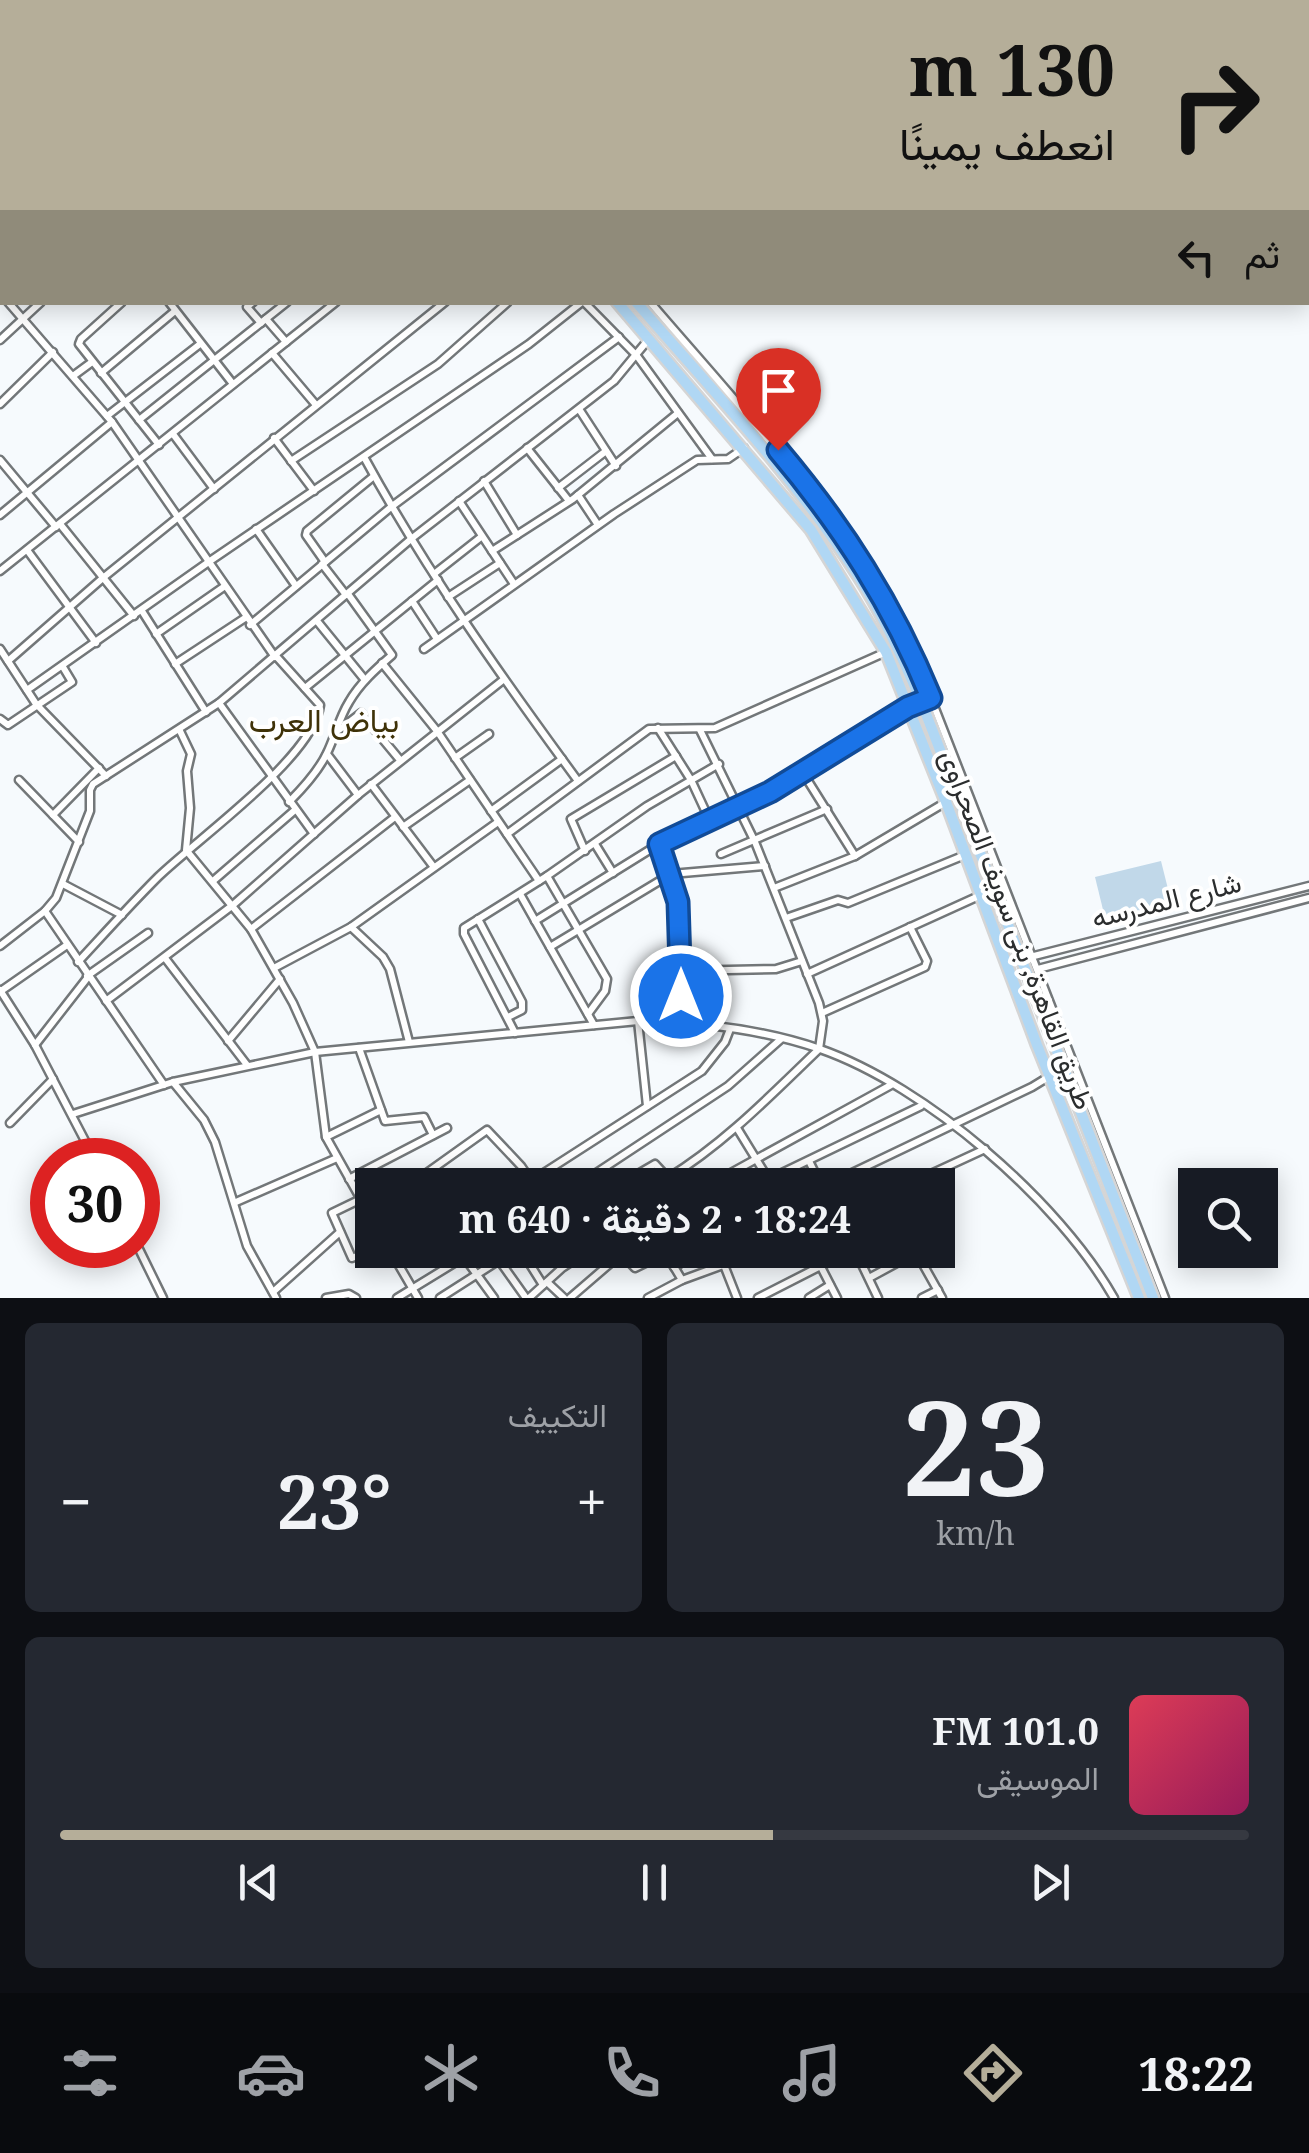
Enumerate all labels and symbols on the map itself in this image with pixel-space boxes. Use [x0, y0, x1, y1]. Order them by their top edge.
pin [736, 348, 821, 451]
district label: بياض العرب [249, 698, 399, 741]
street label: طريق القاهرة, بنى سويف الصحراوى [932, 743, 1104, 1115]
street label: شارع المدرسه [1087, 862, 1245, 937]
position arrow [629, 944, 733, 1048]
speed limit sign: 30 [30, 1138, 160, 1268]

